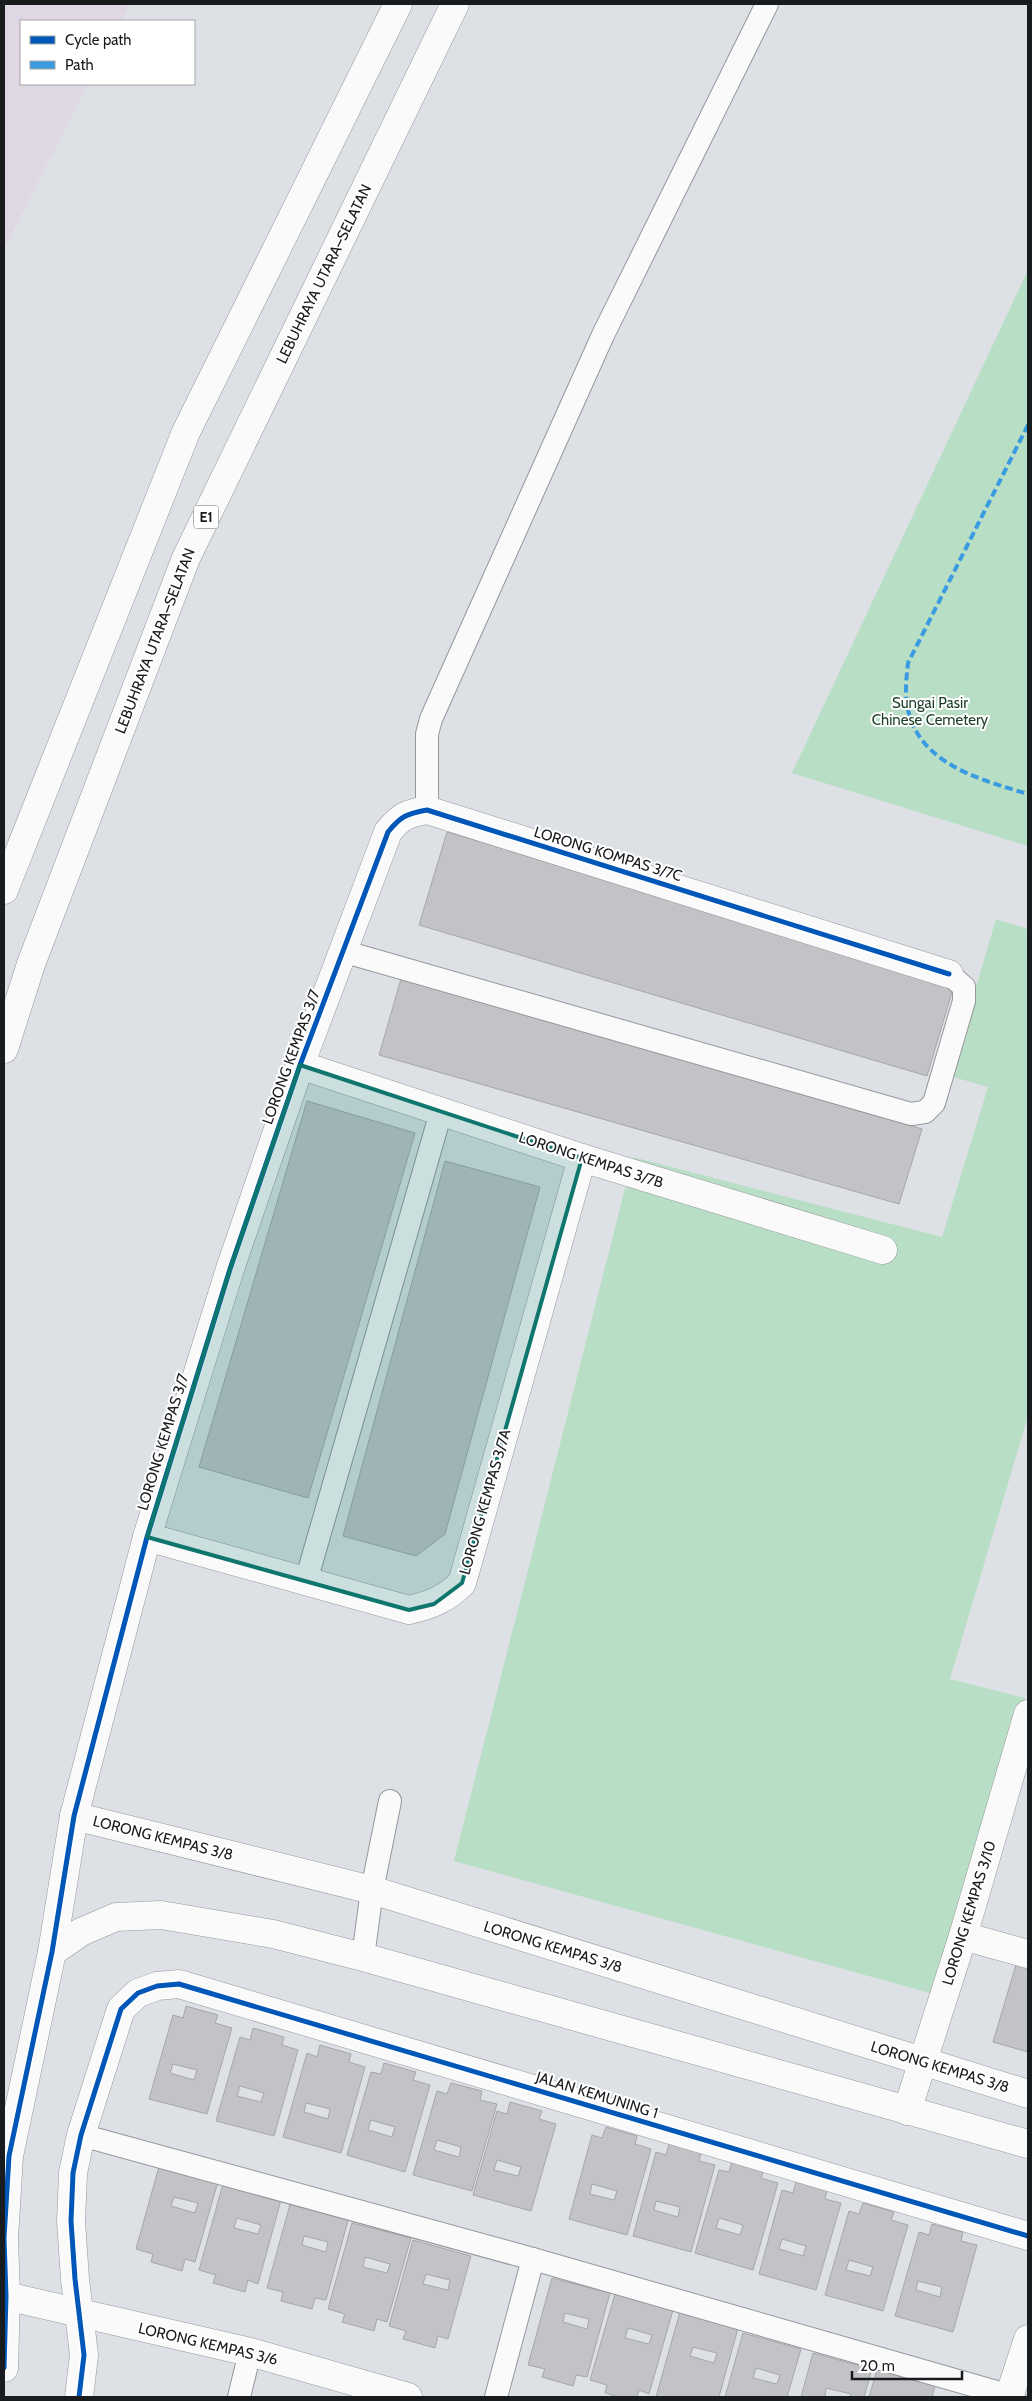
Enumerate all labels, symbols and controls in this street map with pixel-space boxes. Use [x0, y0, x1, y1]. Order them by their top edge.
legend [20, 20, 195, 85]
text: Cycle path [65, 31, 131, 49]
text: Path [65, 56, 94, 74]
street label: LEBUHRAYA UTARA–SELATAN [273, 181, 375, 367]
road number: E1 [194, 506, 218, 528]
street label: LEBUHRAYA UTARA–SELATAN [111, 546, 199, 736]
park label: Sungai Pasir Chinese Cemetery [872, 694, 989, 729]
street label: LORONG KOMPAS 3/7C [532, 823, 684, 885]
street label: LORONG KEMPAS 3/7 [258, 987, 324, 1127]
street label: LORONG KEMPAS 3/7B [516, 1128, 666, 1192]
street label: LORONG KEMPAS 3/7 [134, 1371, 193, 1513]
street label: LORONG KEMPAS 3/7A [456, 1426, 515, 1577]
street label: LORONG KEMPAS 3/8 [91, 1812, 235, 1864]
street label: LORONG KEMPAS 3/10 [938, 1839, 1000, 1987]
street label: LORONG KEMPAS 3/8 [482, 1917, 624, 1977]
street label: LORONG KEMPAS 3/8 [869, 2037, 1011, 2097]
street label: JALAN KEMUNING 1 [533, 2068, 660, 2122]
street label: LORONG KEMPAS 3/6 [136, 2319, 280, 2369]
scale bar [852, 2348, 962, 2380]
text: 20 m [860, 2357, 895, 2375]

